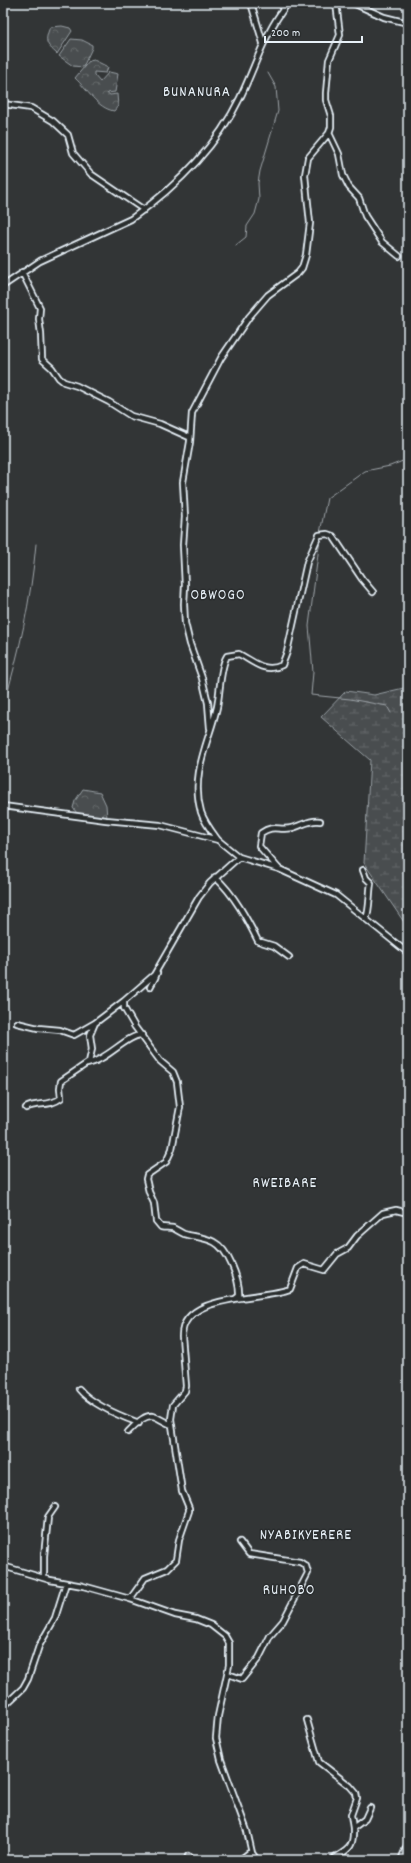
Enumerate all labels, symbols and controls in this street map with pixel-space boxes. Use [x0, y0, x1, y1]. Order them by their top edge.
scale bar [265, 18, 362, 44]
text: 200 m [271, 25, 300, 42]
district label: BUNANURA [163, 82, 231, 104]
district label: OBWOGO [190, 585, 246, 607]
district label: RWEIBARE [253, 1173, 317, 1195]
district label: NYABIKYERERE [260, 1525, 352, 1547]
district label: RUHOBO [263, 1580, 315, 1602]

